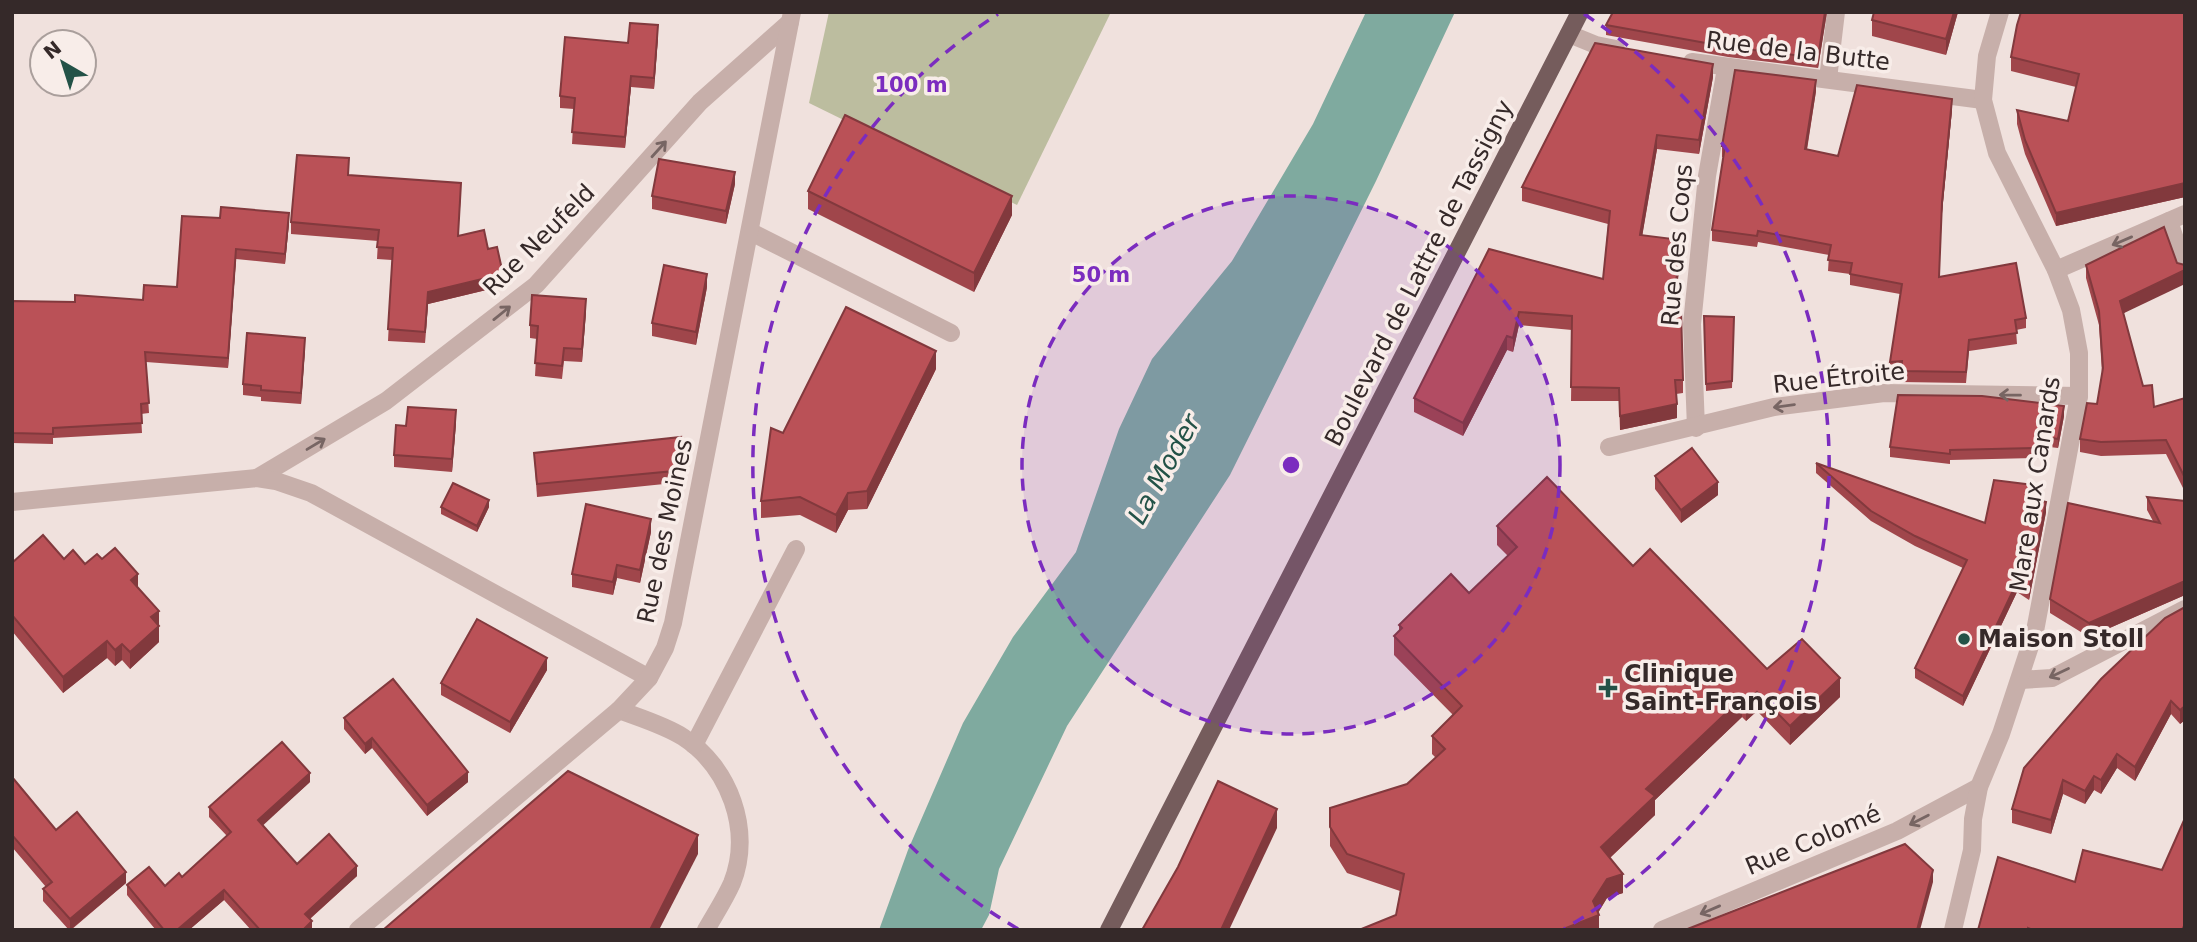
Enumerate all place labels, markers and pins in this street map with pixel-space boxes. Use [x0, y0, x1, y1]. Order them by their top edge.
centre of rings [1279, 453, 1303, 477]
place label: Maison Stoll [1978, 625, 2144, 653]
marker: Maison Stoll [1956, 631, 1972, 647]
place label: Clinique Saint-François [1624, 660, 1817, 716]
marker: Clinique Saint-François [1598, 678, 1618, 698]

